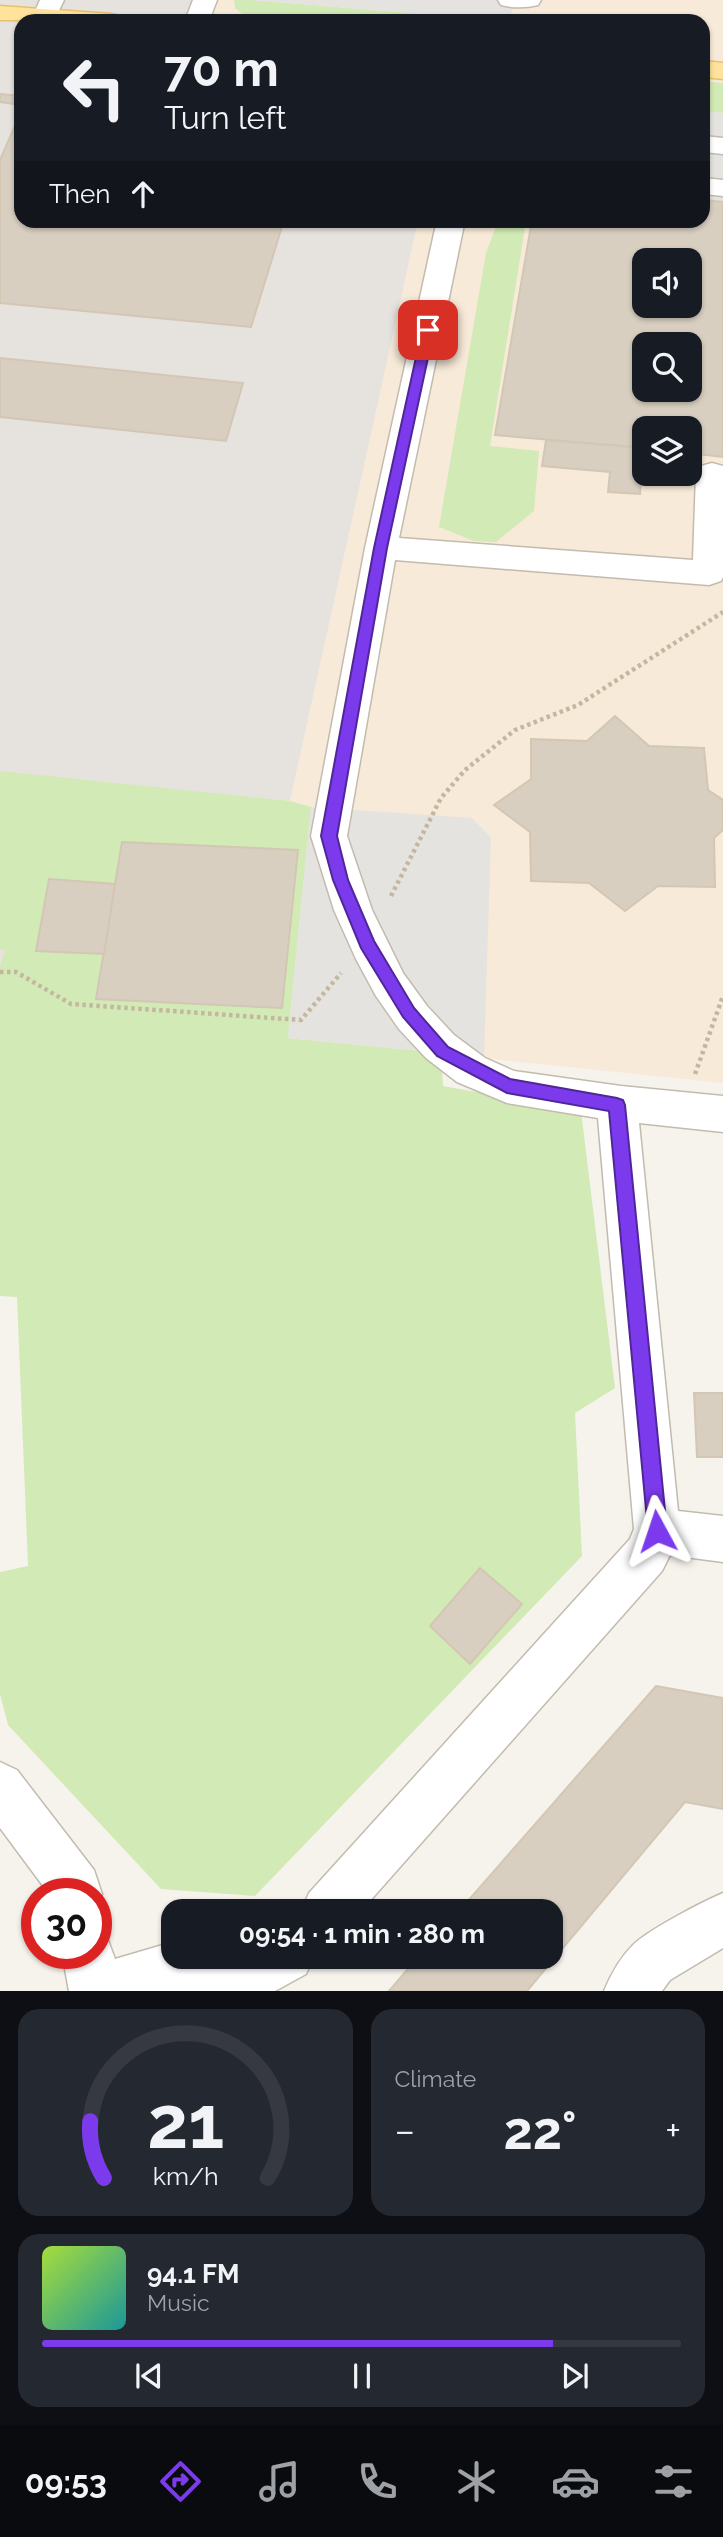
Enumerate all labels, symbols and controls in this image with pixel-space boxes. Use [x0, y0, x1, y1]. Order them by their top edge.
text: 70 m [164, 40, 279, 97]
icon: left [49, 42, 140, 133]
text: Turn left [164, 99, 286, 136]
icon: ahead [124, 175, 162, 213]
text: Then [49, 179, 110, 209]
map controls [632, 248, 702, 486]
button: sound [632, 248, 702, 318]
pin [398, 300, 458, 360]
icon: arrive [409, 311, 447, 349]
button: search [632, 332, 702, 402]
button: layers [632, 416, 702, 486]
position arrow [620, 1494, 694, 1568]
speed limit sign: 30 [21, 1878, 112, 1969]
text: 09:54 · 1 min · 280 m [239, 1919, 485, 1949]
text: Climate [395, 2065, 476, 2092]
text: 21 [147, 2081, 224, 2166]
text: 22° [504, 2100, 577, 2161]
text: − [395, 2108, 415, 2153]
text: + [665, 2108, 681, 2153]
text: km/h [152, 2161, 218, 2191]
text: 94.1 FM [147, 2259, 240, 2289]
text: Music [147, 2289, 210, 2316]
icon: previous [130, 2357, 168, 2395]
icon: pause [343, 2357, 381, 2395]
icon: next [556, 2357, 594, 2395]
icon: directions [156, 2457, 205, 2506]
icon: music [255, 2457, 304, 2506]
icon: phone [353, 2457, 402, 2506]
icon: climate [452, 2457, 501, 2506]
icon: car [551, 2457, 600, 2506]
icon: filters [649, 2457, 698, 2506]
text: 09:53 [25, 2463, 107, 2500]

